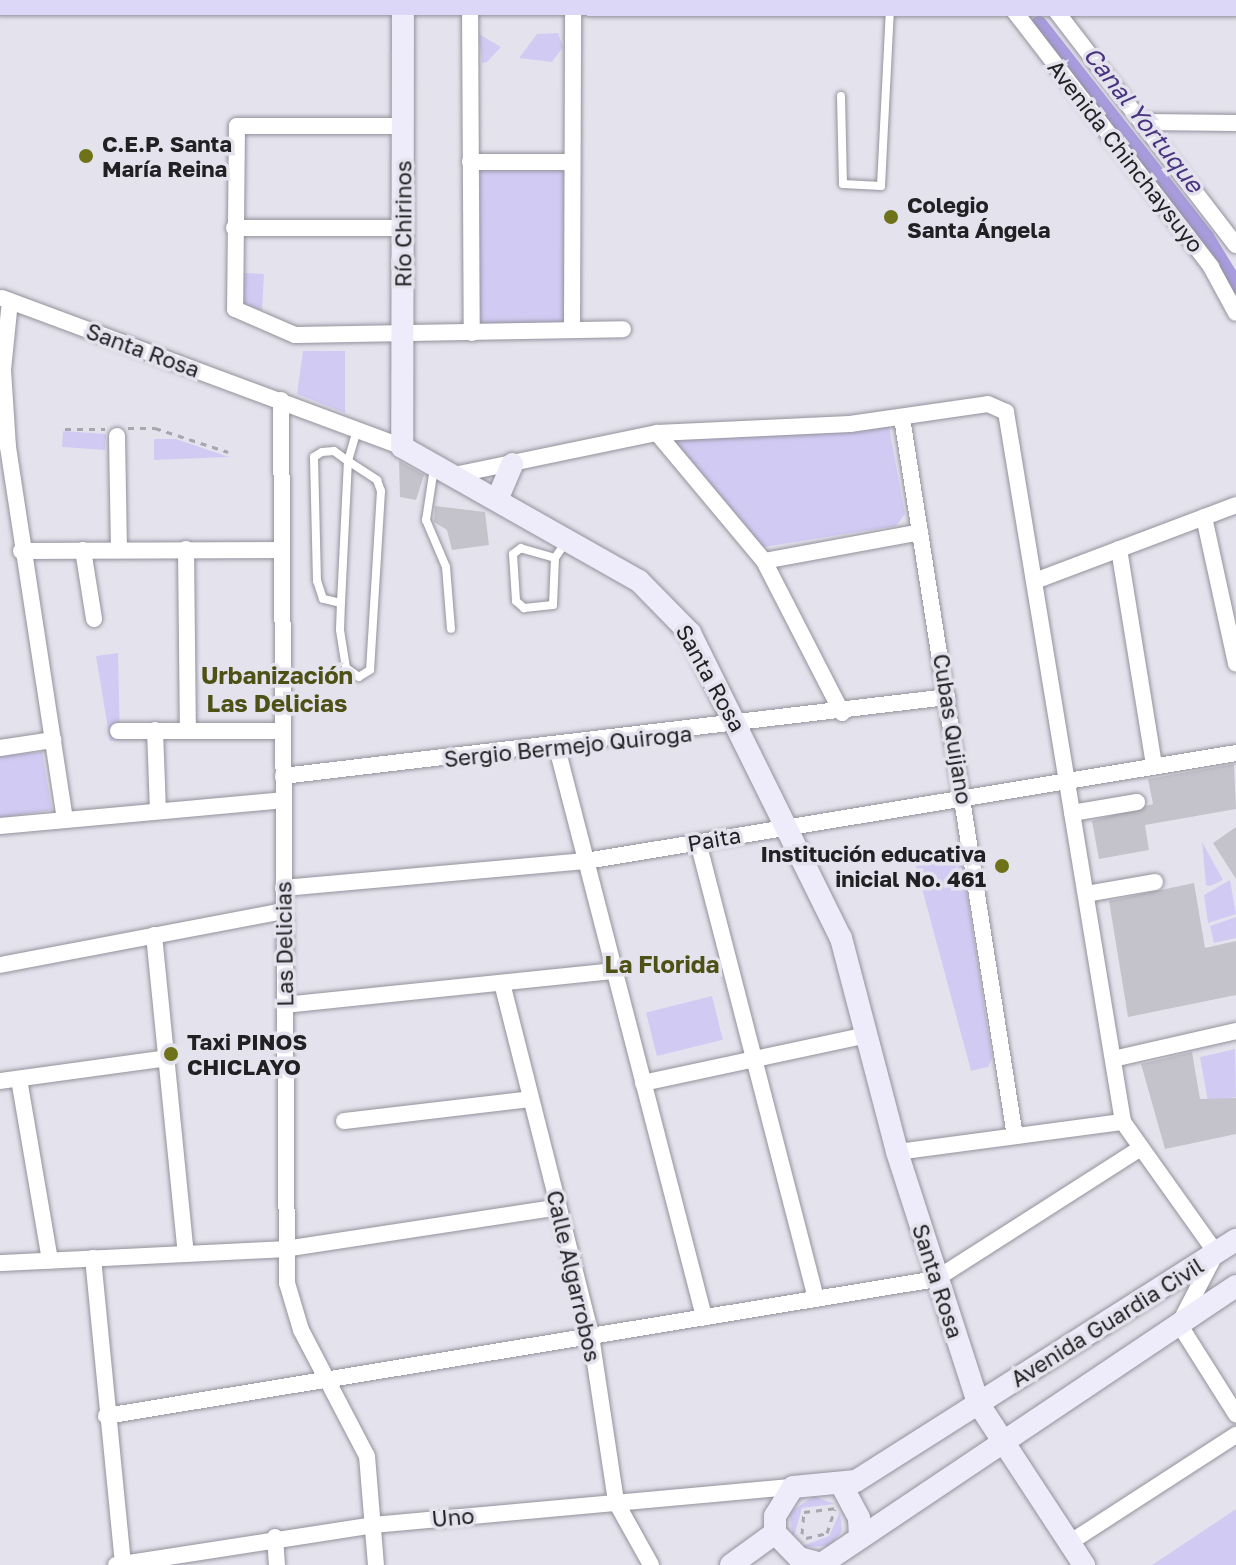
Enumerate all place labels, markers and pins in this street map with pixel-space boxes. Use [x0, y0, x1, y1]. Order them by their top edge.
place label: C.E.P. Santa María Reina [102, 130, 232, 182]
marker: C.E.P. Santa María Reina [77, 147, 95, 165]
place label: Colegio Santa Ángela [907, 191, 1050, 242]
marker: Colegio Santa Ángela [882, 208, 900, 226]
place label: Institución educativa inicial No. 461 [761, 840, 986, 892]
marker: Institución educativa inicial No. 461 [993, 857, 1011, 875]
place label: Taxi PINOS CHICLAYO [187, 1028, 307, 1080]
marker: Taxi PINOS CHICLAYO [162, 1045, 180, 1063]

